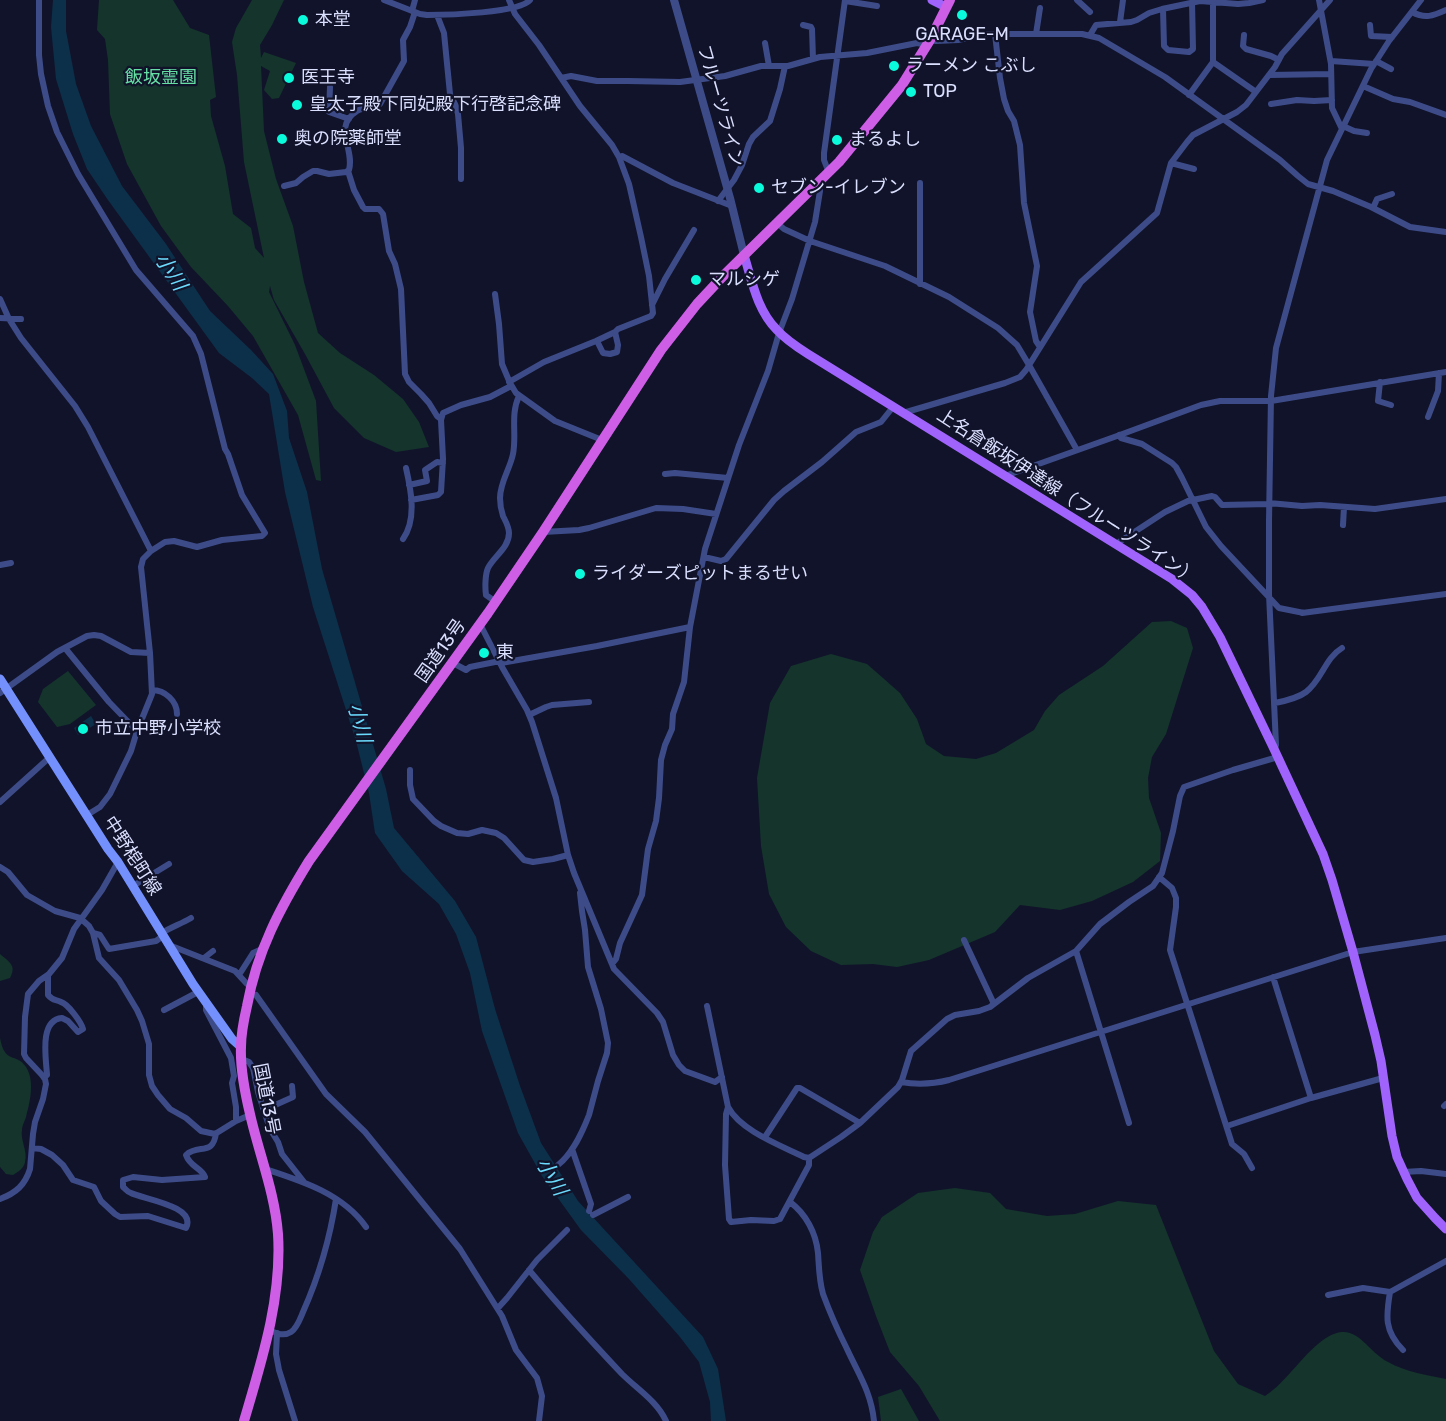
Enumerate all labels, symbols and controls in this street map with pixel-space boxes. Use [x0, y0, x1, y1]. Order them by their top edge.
marker: GARAGE-M [955, 8, 969, 22]
place label: 本堂 [315, 9, 351, 31]
marker: 本堂 [296, 13, 310, 27]
place label: GARAGE-M [915, 24, 1009, 46]
street label: フルーツライン [692, 42, 748, 170]
place label: ラーメン こぶし [906, 55, 1036, 77]
marker: ラーメン こぶし [887, 59, 901, 73]
park label: 飯坂霊園 [125, 67, 197, 89]
place label: 医王寺 [301, 67, 355, 89]
marker: 医王寺 [282, 71, 296, 85]
place label: TOP [923, 81, 957, 103]
marker: TOP [904, 85, 918, 99]
place label: 皇太子殿下同妃殿下行啓記念碑 [309, 94, 561, 116]
marker: 皇太子殿下同妃殿下行啓記念碑 [290, 98, 304, 112]
place label: 奥の院薬師堂 [294, 128, 402, 150]
place label: まるよし [849, 129, 921, 151]
marker: 奥の院薬師堂 [275, 132, 289, 146]
marker: まるよし [830, 133, 844, 147]
place label: セブン-イレブン [771, 177, 906, 199]
marker: セブン-イレブン [752, 181, 766, 195]
water label: 小川 [149, 249, 191, 295]
place label: マルシゲ [708, 269, 780, 291]
marker: マルシゲ [689, 273, 703, 287]
street label: 上名倉飯坂伊達線（フルーツライン） [933, 405, 1201, 589]
place label: ライダーズピットまるせい [592, 563, 808, 585]
marker: ライダーズピットまるせい [573, 567, 587, 581]
street label: 国道13号 [411, 615, 471, 687]
place label: 東 [496, 642, 514, 664]
marker: 東 [477, 646, 491, 660]
water label: 小川 [342, 701, 376, 745]
place label: 市立中野小学校 [95, 718, 221, 740]
marker: 市立中野小学校 [76, 722, 90, 736]
street label: 中野梍町線 [98, 812, 166, 900]
street label: 国道13号 [248, 1061, 284, 1137]
water label: 小川 [530, 1154, 572, 1200]

